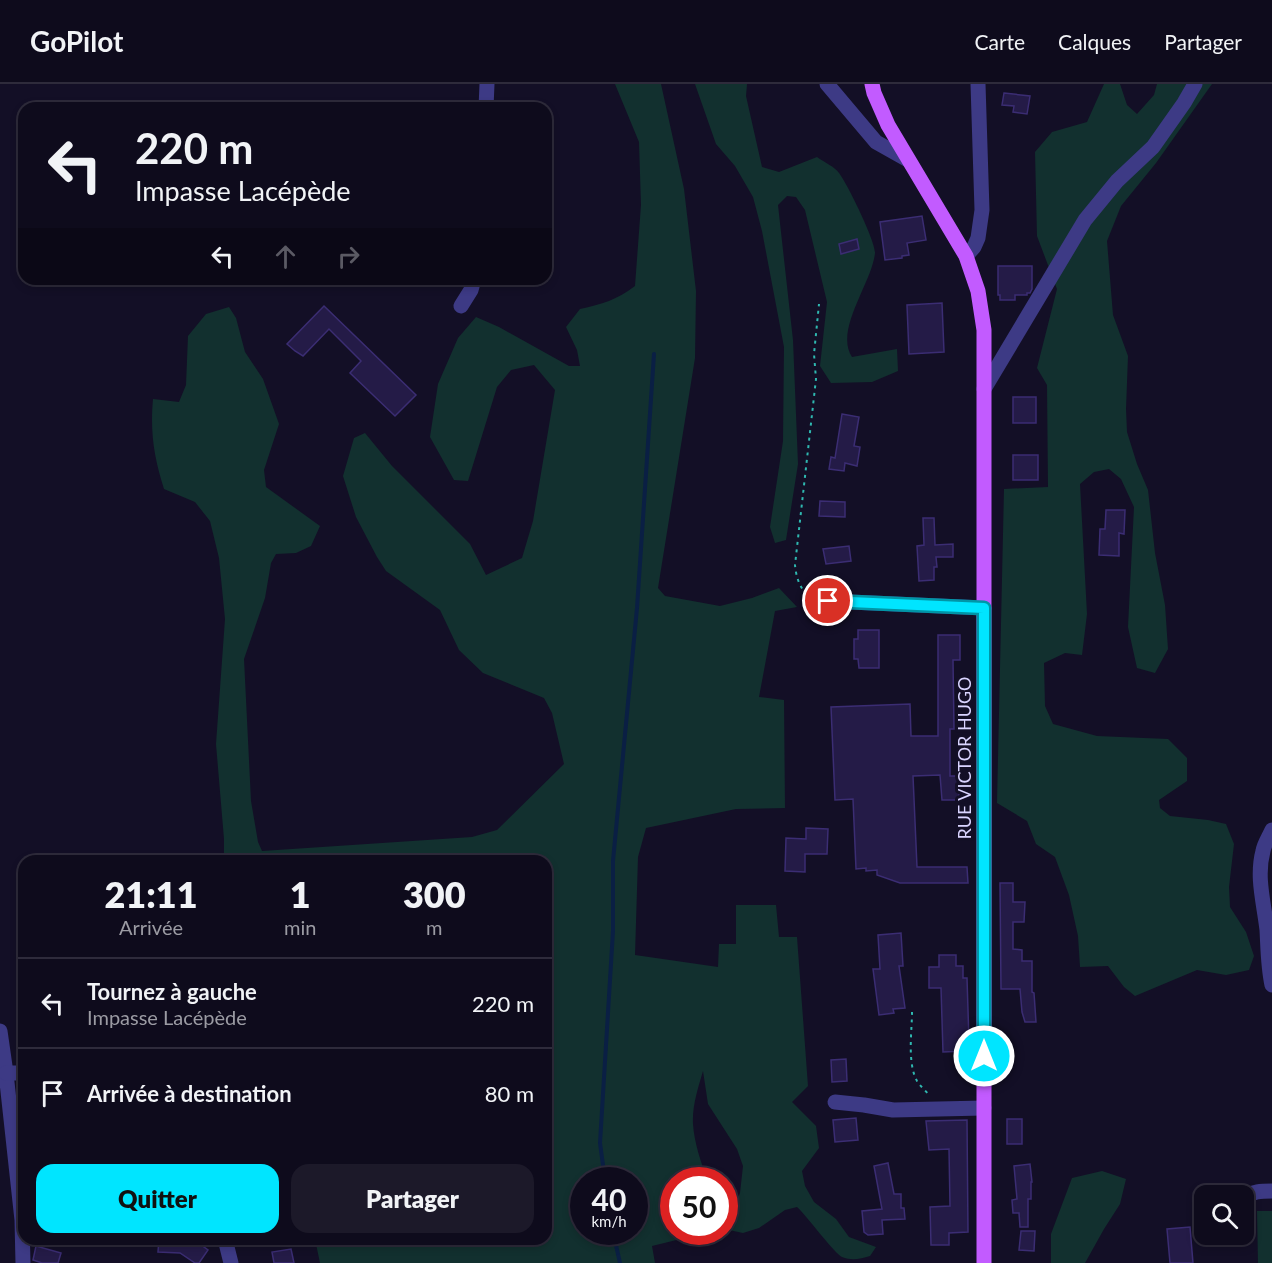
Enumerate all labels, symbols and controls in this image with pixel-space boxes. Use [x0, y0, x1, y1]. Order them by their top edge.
text: GoPilot [30, 24, 123, 58]
text: Carte [974, 29, 1025, 54]
text: Calques [1058, 29, 1131, 54]
text: Partager [1164, 29, 1242, 54]
text: 220 m [135, 123, 253, 173]
icon: left [36, 126, 114, 204]
text: Impasse Lacépède [135, 174, 351, 207]
icon: left [206, 240, 239, 273]
icon: ahead [269, 240, 302, 273]
icon: right [332, 240, 365, 273]
pin [802, 575, 853, 626]
icon: arrive [811, 584, 844, 617]
street label: RUE VICTOR HUGO [953, 677, 975, 839]
text: 21:11 [104, 872, 198, 916]
text: 1 [290, 872, 311, 916]
text: 300 [403, 872, 466, 916]
text: Arrivée [119, 915, 183, 939]
text: min [284, 915, 316, 939]
text: m [426, 915, 442, 939]
text: Tournez à gauche [87, 978, 257, 1005]
icon: left [36, 987, 69, 1020]
text: 220 m [472, 990, 534, 1017]
text: Impasse Lacépède [87, 1005, 247, 1029]
position arrow [952, 1024, 1016, 1088]
icon: arrive [36, 1077, 69, 1110]
text: Arrivée à destination [87, 1080, 292, 1107]
text: 80 m [485, 1080, 534, 1107]
button: Quitter [36, 1164, 279, 1233]
button: Partager [291, 1164, 534, 1233]
speed limit sign: 50 [660, 1167, 738, 1245]
text: 40 [592, 1181, 626, 1217]
map controls [1194, 1185, 1254, 1245]
button: search [1194, 1185, 1254, 1245]
text: km/h [591, 1212, 627, 1230]

